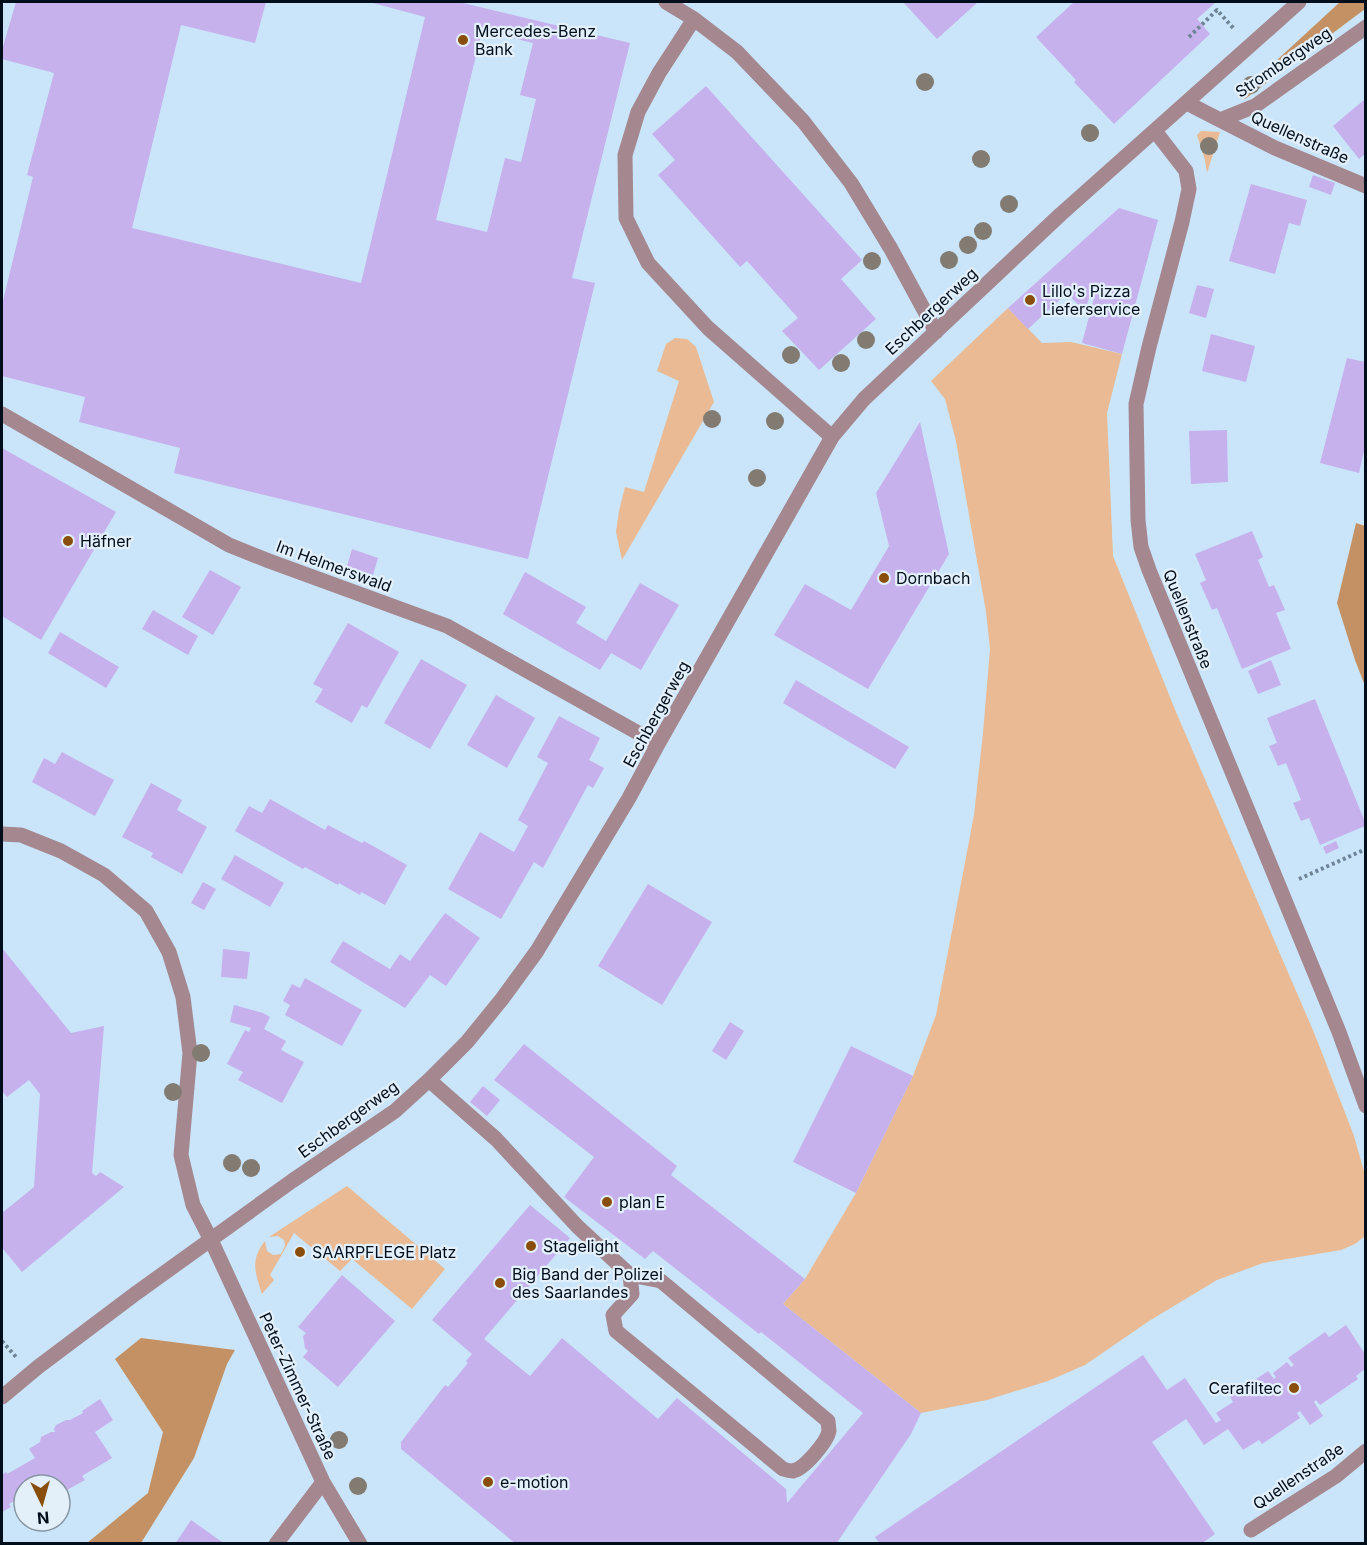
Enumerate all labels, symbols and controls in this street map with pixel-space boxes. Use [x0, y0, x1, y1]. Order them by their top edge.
place label: Mercedes-Benz Bank [475, 21, 596, 59]
street label: Strombergweg [1231, 23, 1335, 101]
marker: Mercedes-Benz Bank [456, 33, 470, 47]
street label: Quellenstraße [1248, 106, 1352, 168]
street label: Eschbergerweg [881, 263, 981, 359]
place label: Lillo's Pizza Lieferservice [1042, 281, 1140, 319]
marker: Lillo's Pizza Lieferservice [1023, 293, 1037, 307]
place label: Häfner [80, 531, 132, 551]
marker: Häfner [61, 534, 75, 548]
street label: Im Helmerswald [274, 536, 394, 596]
street label: Quellenstraße [1159, 566, 1217, 672]
place label: Dornbach [896, 568, 970, 588]
marker: Dornbach [877, 571, 891, 585]
street label: Eschbergerweg [618, 657, 694, 771]
street label: Eschbergerweg [294, 1076, 402, 1162]
place label: plan E [619, 1192, 665, 1212]
marker: plan E [600, 1195, 614, 1209]
place label: Stagelight [543, 1236, 619, 1256]
marker: Stagelight [524, 1239, 538, 1253]
place label: SAARPFLEGE Platz [312, 1242, 456, 1262]
marker: SAARPFLEGE Platz [293, 1245, 307, 1259]
place label: Big Band der Polizei des Saarlandes [512, 1264, 663, 1302]
marker: Big Band der Polizei des Saarlandes [493, 1276, 507, 1290]
street label: Peter-Zimmer-Straße [255, 1309, 341, 1463]
place label: Cerafiltec [1209, 1378, 1282, 1398]
marker: Cerafiltec [1287, 1381, 1301, 1395]
street label: Quellenstraße [1249, 1438, 1347, 1514]
place label: e-motion [500, 1472, 568, 1492]
north arrow [12, 1473, 72, 1533]
marker: e-motion [481, 1475, 495, 1489]
text: N [36, 1507, 50, 1528]

